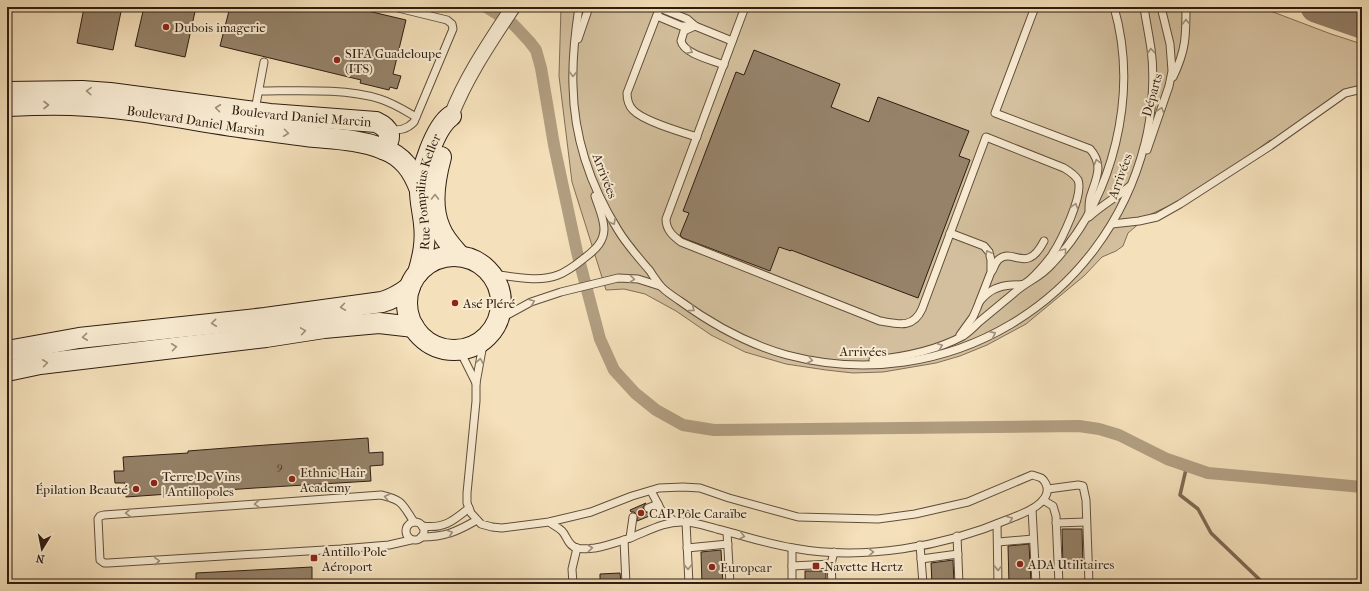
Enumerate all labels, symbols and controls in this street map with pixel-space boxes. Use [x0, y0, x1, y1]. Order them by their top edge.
one-way arrow [1182, 19, 1190, 25]
place label: Dubois imagerie [174, 20, 266, 35]
marker: Dubois imagerie [161, 22, 171, 32]
place label: SIFA Guadeloupe (ITS) [345, 46, 442, 76]
one-way arrow [686, 46, 693, 54]
one-way arrow [1147, 48, 1156, 54]
marker: SIFA Guadeloupe (ITS) [332, 55, 342, 65]
one-way arrow [569, 71, 577, 77]
street label: Départs [1139, 71, 1165, 118]
one-way arrow [86, 87, 92, 96]
one-way arrow [43, 101, 49, 109]
street label: Boulevard Daniel Marsin [126, 102, 266, 138]
street label: Boulevard Daniel Marcin [231, 102, 372, 129]
one-way arrow [215, 104, 221, 113]
one-way arrow [1156, 106, 1165, 113]
one-way arrow [283, 128, 289, 137]
street label: Rue Pompilius Keller [412, 131, 444, 251]
street label: Arrivées [589, 150, 620, 201]
street label: Arrivées [1105, 151, 1135, 202]
one-way arrow [1093, 159, 1102, 166]
one-way arrow [431, 194, 439, 200]
one-way arrow [1070, 203, 1079, 210]
one-way arrow [608, 218, 616, 225]
one-way arrow [1059, 248, 1066, 256]
one-way arrow [985, 250, 992, 257]
one-way arrow [629, 274, 635, 283]
place label: Asé Pléré [462, 296, 516, 311]
marker: Asé Pléré [450, 298, 460, 308]
one-way arrow [529, 298, 536, 306]
one-way arrow [340, 302, 346, 311]
one-way arrow [688, 305, 695, 312]
one-way arrow [211, 318, 217, 327]
one-way arrow [300, 327, 306, 336]
one-way arrow [988, 331, 996, 339]
one-way arrow [82, 332, 88, 341]
one-way arrow [936, 342, 943, 350]
one-way arrow [171, 343, 177, 352]
street label: Arrivées [838, 344, 887, 359]
one-way arrow [807, 355, 814, 364]
one-way arrow [475, 358, 484, 364]
one-way arrow [42, 359, 48, 368]
house number: 9 [277, 460, 283, 473]
place label: Ethnic Hair Academy [299, 465, 366, 495]
place label: Terre De Vins | Antillopoles [162, 469, 240, 499]
marker: Ethnic Hair Academy [287, 474, 297, 484]
marker: Terre De Vins | Antillopoles [149, 478, 159, 488]
place label: Épilation Beauté [35, 482, 129, 497]
marker: Épilation Beauté [131, 484, 141, 494]
one-way arrow [384, 493, 390, 502]
one-way arrow [254, 500, 260, 509]
place label: CAP Pôle Caraïbe [649, 506, 748, 521]
marker: CAP Pôle Caraïbe [636, 508, 646, 518]
one-way arrow [125, 509, 131, 518]
one-way arrow [1006, 515, 1013, 523]
north arrow [22, 529, 62, 569]
one-way arrow [447, 529, 454, 538]
one-way arrow [739, 531, 746, 539]
place label: Antillo Pole Aéroport [321, 544, 387, 574]
one-way arrow [587, 544, 594, 553]
one-way arrow [868, 548, 874, 556]
text: N [34, 551, 46, 565]
marker: Antillo Pole Aéroport [309, 553, 319, 563]
one-way arrow [154, 556, 160, 565]
place label: ADA Utilitaires [1027, 557, 1115, 572]
place label: Navette Hertz [824, 559, 903, 574]
marker: ADA Utilitaires [1015, 559, 1025, 569]
place label: Europcar [720, 560, 772, 575]
marker: Navette Hertz [811, 561, 821, 571]
marker: Europcar [707, 562, 717, 572]
one-way arrow [684, 564, 692, 570]
one-way arrow [994, 565, 1002, 571]

